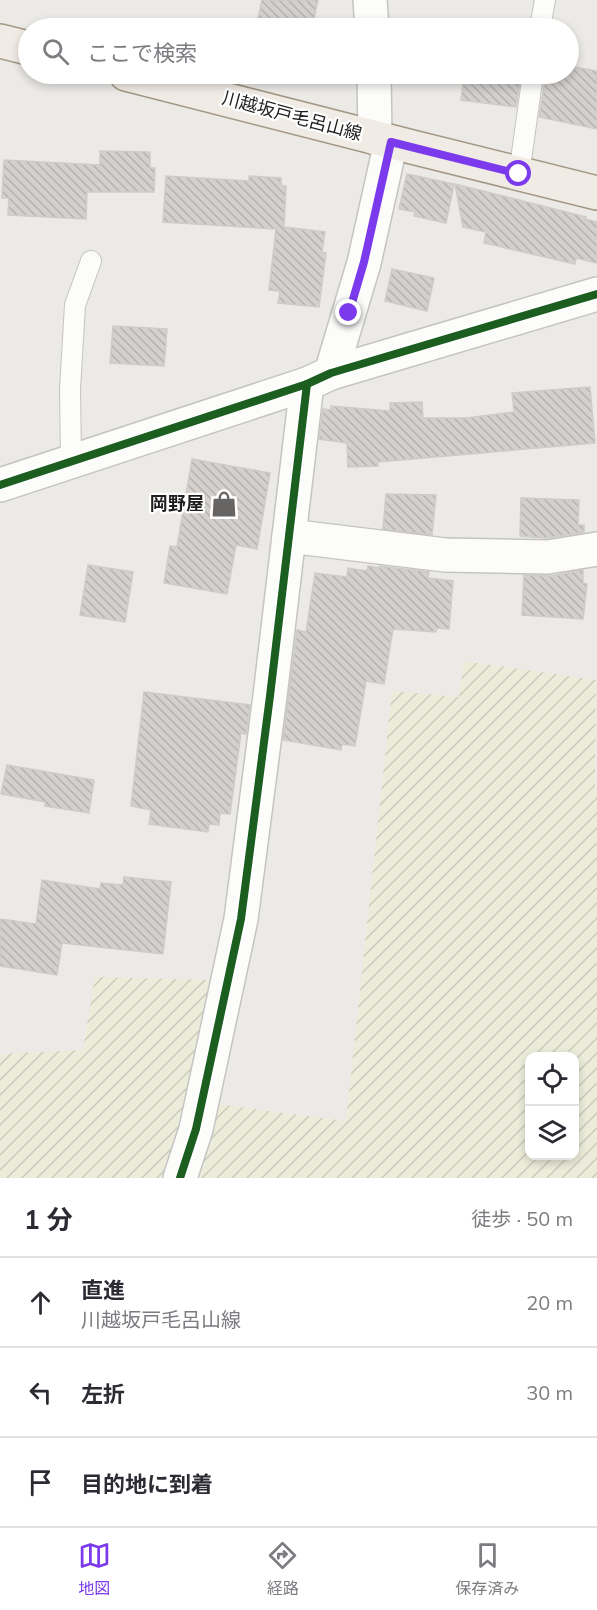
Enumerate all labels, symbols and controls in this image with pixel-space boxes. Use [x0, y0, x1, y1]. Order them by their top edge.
search box [18, 18, 579, 84]
icon: search [39, 35, 72, 68]
text: ここで検索 [87, 39, 197, 67]
street label: 川越坂戸毛呂山線 [220, 86, 365, 145]
route start [505, 160, 531, 186]
route end [335, 299, 361, 325]
shop icon: 岡野屋 [209, 489, 239, 519]
place label: 岡野屋 [150, 492, 204, 515]
map controls [525, 1052, 579, 1160]
button: locate [525, 1052, 579, 1106]
button: layers [525, 1106, 579, 1160]
text: 1 分 [24, 1203, 73, 1236]
text: 徒歩 · 50 m [471, 1206, 573, 1231]
text: 直進 [81, 1276, 125, 1304]
icon: ahead [24, 1286, 57, 1319]
text: 20 m [526, 1290, 573, 1315]
text: 川越坂戸毛呂山線 [81, 1307, 241, 1332]
icon: left [24, 1376, 57, 1409]
text: 左折 [81, 1380, 125, 1408]
text: 30 m [526, 1380, 573, 1405]
icon: arrive [24, 1466, 57, 1499]
text: 目的地に到着 [81, 1470, 213, 1498]
tab: 地図 [78, 1539, 111, 1599]
tab: 経路 [266, 1539, 299, 1599]
tab: 保存済み [455, 1539, 519, 1599]

